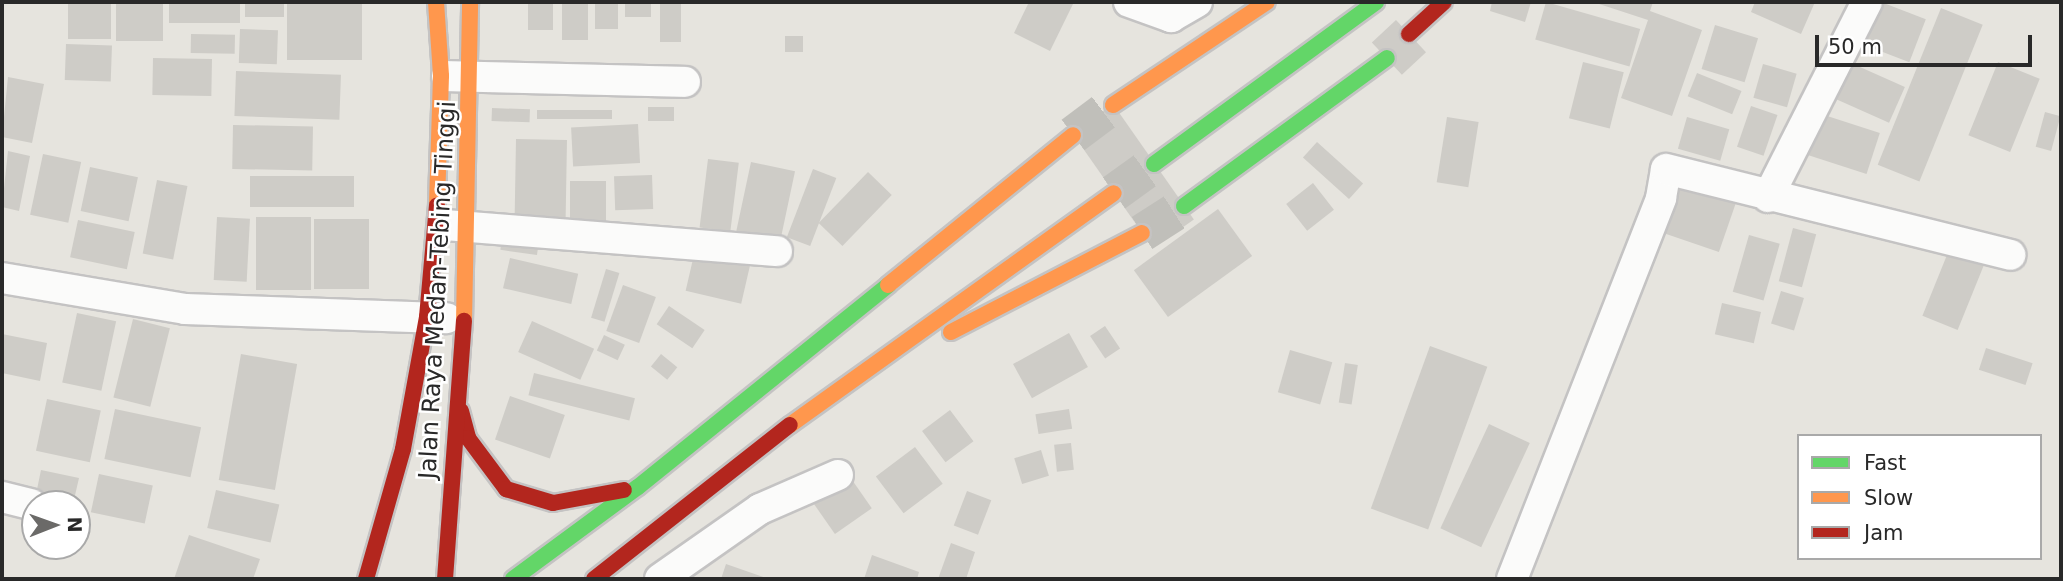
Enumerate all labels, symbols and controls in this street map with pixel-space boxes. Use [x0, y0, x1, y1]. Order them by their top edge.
scale bar [1818, 21, 2035, 65]
text: 50 m [1828, 35, 1882, 59]
street label: Jalan Raya Medan-Tebing Tinggi [414, 100, 462, 480]
legend [1797, 434, 2042, 560]
text: Fast [1864, 451, 1906, 475]
text: Slow [1864, 486, 1913, 510]
north arrow [21, 490, 91, 560]
text: N [64, 517, 86, 533]
text: Jam [1864, 521, 1904, 545]

